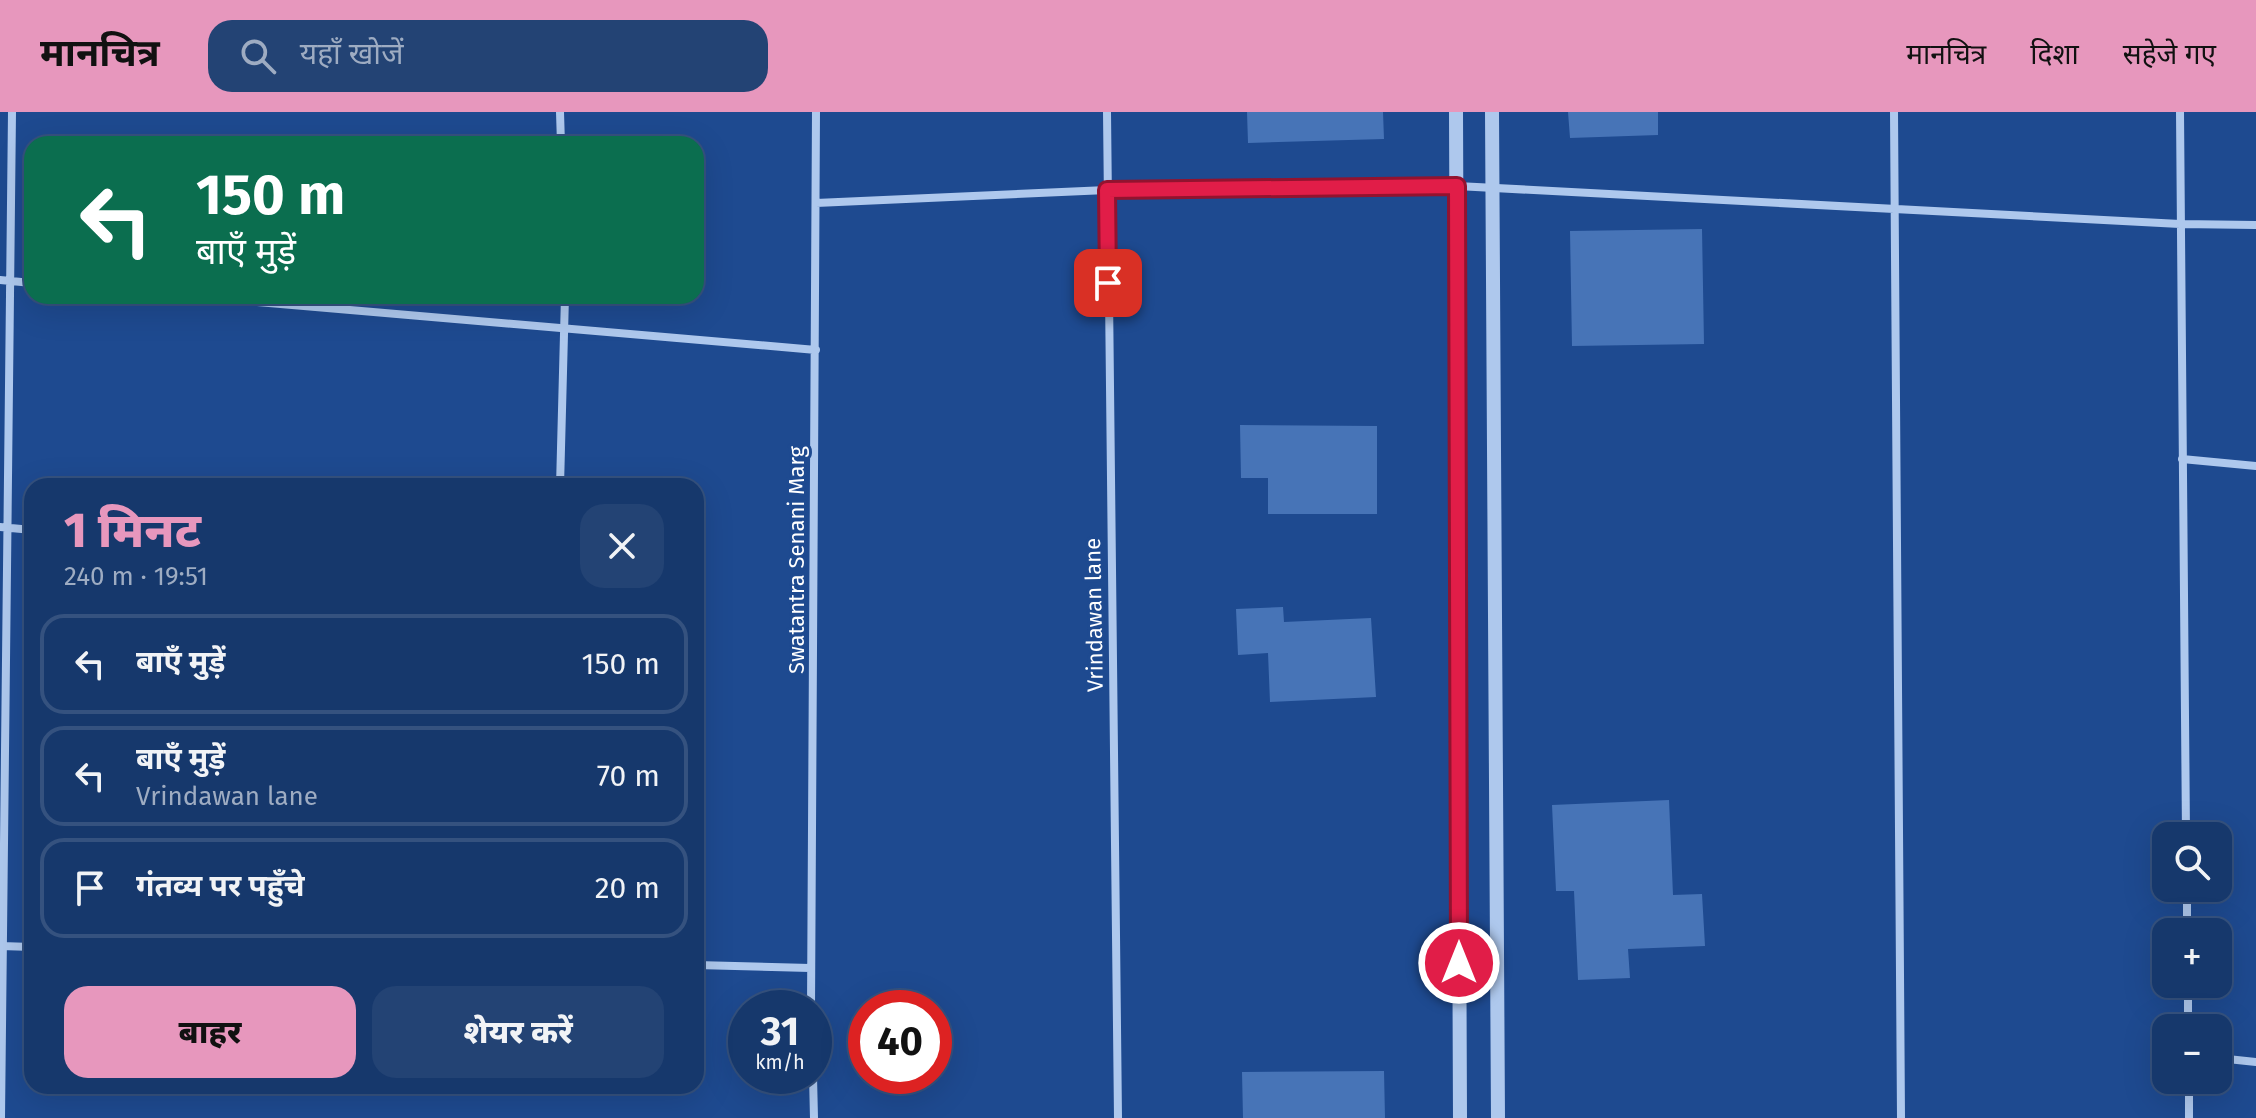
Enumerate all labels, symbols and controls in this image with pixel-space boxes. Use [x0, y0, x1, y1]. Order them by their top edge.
search box [208, 20, 768, 92]
text: मानचित्र [40, 30, 160, 76]
icon: search [236, 34, 280, 78]
text: यहाँ खोजें [300, 36, 403, 72]
text: मानचित्र [1906, 38, 1986, 71]
text: दिशा [2030, 38, 2079, 71]
text: सहेजे गए [2123, 38, 2216, 71]
text: 150 m [196, 162, 345, 229]
icon: left [64, 168, 168, 272]
text: बाएँ मुड़ें [196, 230, 296, 274]
pin [1074, 249, 1142, 317]
icon: arrive [1086, 261, 1130, 305]
street label: Swatantra Senani Marg [783, 445, 810, 674]
text: 1 मिनट [64, 502, 201, 560]
button: close [580, 504, 664, 588]
street label: Vrindawan lane [1079, 538, 1109, 692]
text: 240 m · 19:51 [64, 561, 208, 592]
icon: left [68, 642, 112, 686]
text: बाएँ मुड़ें [136, 644, 225, 680]
text: 150 m [582, 646, 660, 682]
text: बाएँ मुड़ें [136, 741, 225, 777]
icon: left [68, 754, 112, 798]
text: 70 m [597, 758, 660, 794]
text: Vrindawan lane [136, 781, 318, 812]
map controls [2152, 822, 2232, 1094]
button: search [2152, 822, 2232, 902]
icon: arrive [68, 866, 112, 910]
text: गंतव्य पर पहुँचे [136, 868, 304, 904]
text: 20 m [595, 870, 660, 906]
button: + [2152, 918, 2232, 998]
position arrow [1417, 921, 1501, 1005]
button: बाहर [64, 986, 356, 1078]
button: शेयर करें [372, 986, 664, 1078]
speed limit sign: 40 [848, 990, 952, 1094]
text: 31 [761, 1008, 799, 1056]
button: − [2152, 1014, 2232, 1094]
text: km/h [755, 1050, 805, 1074]

